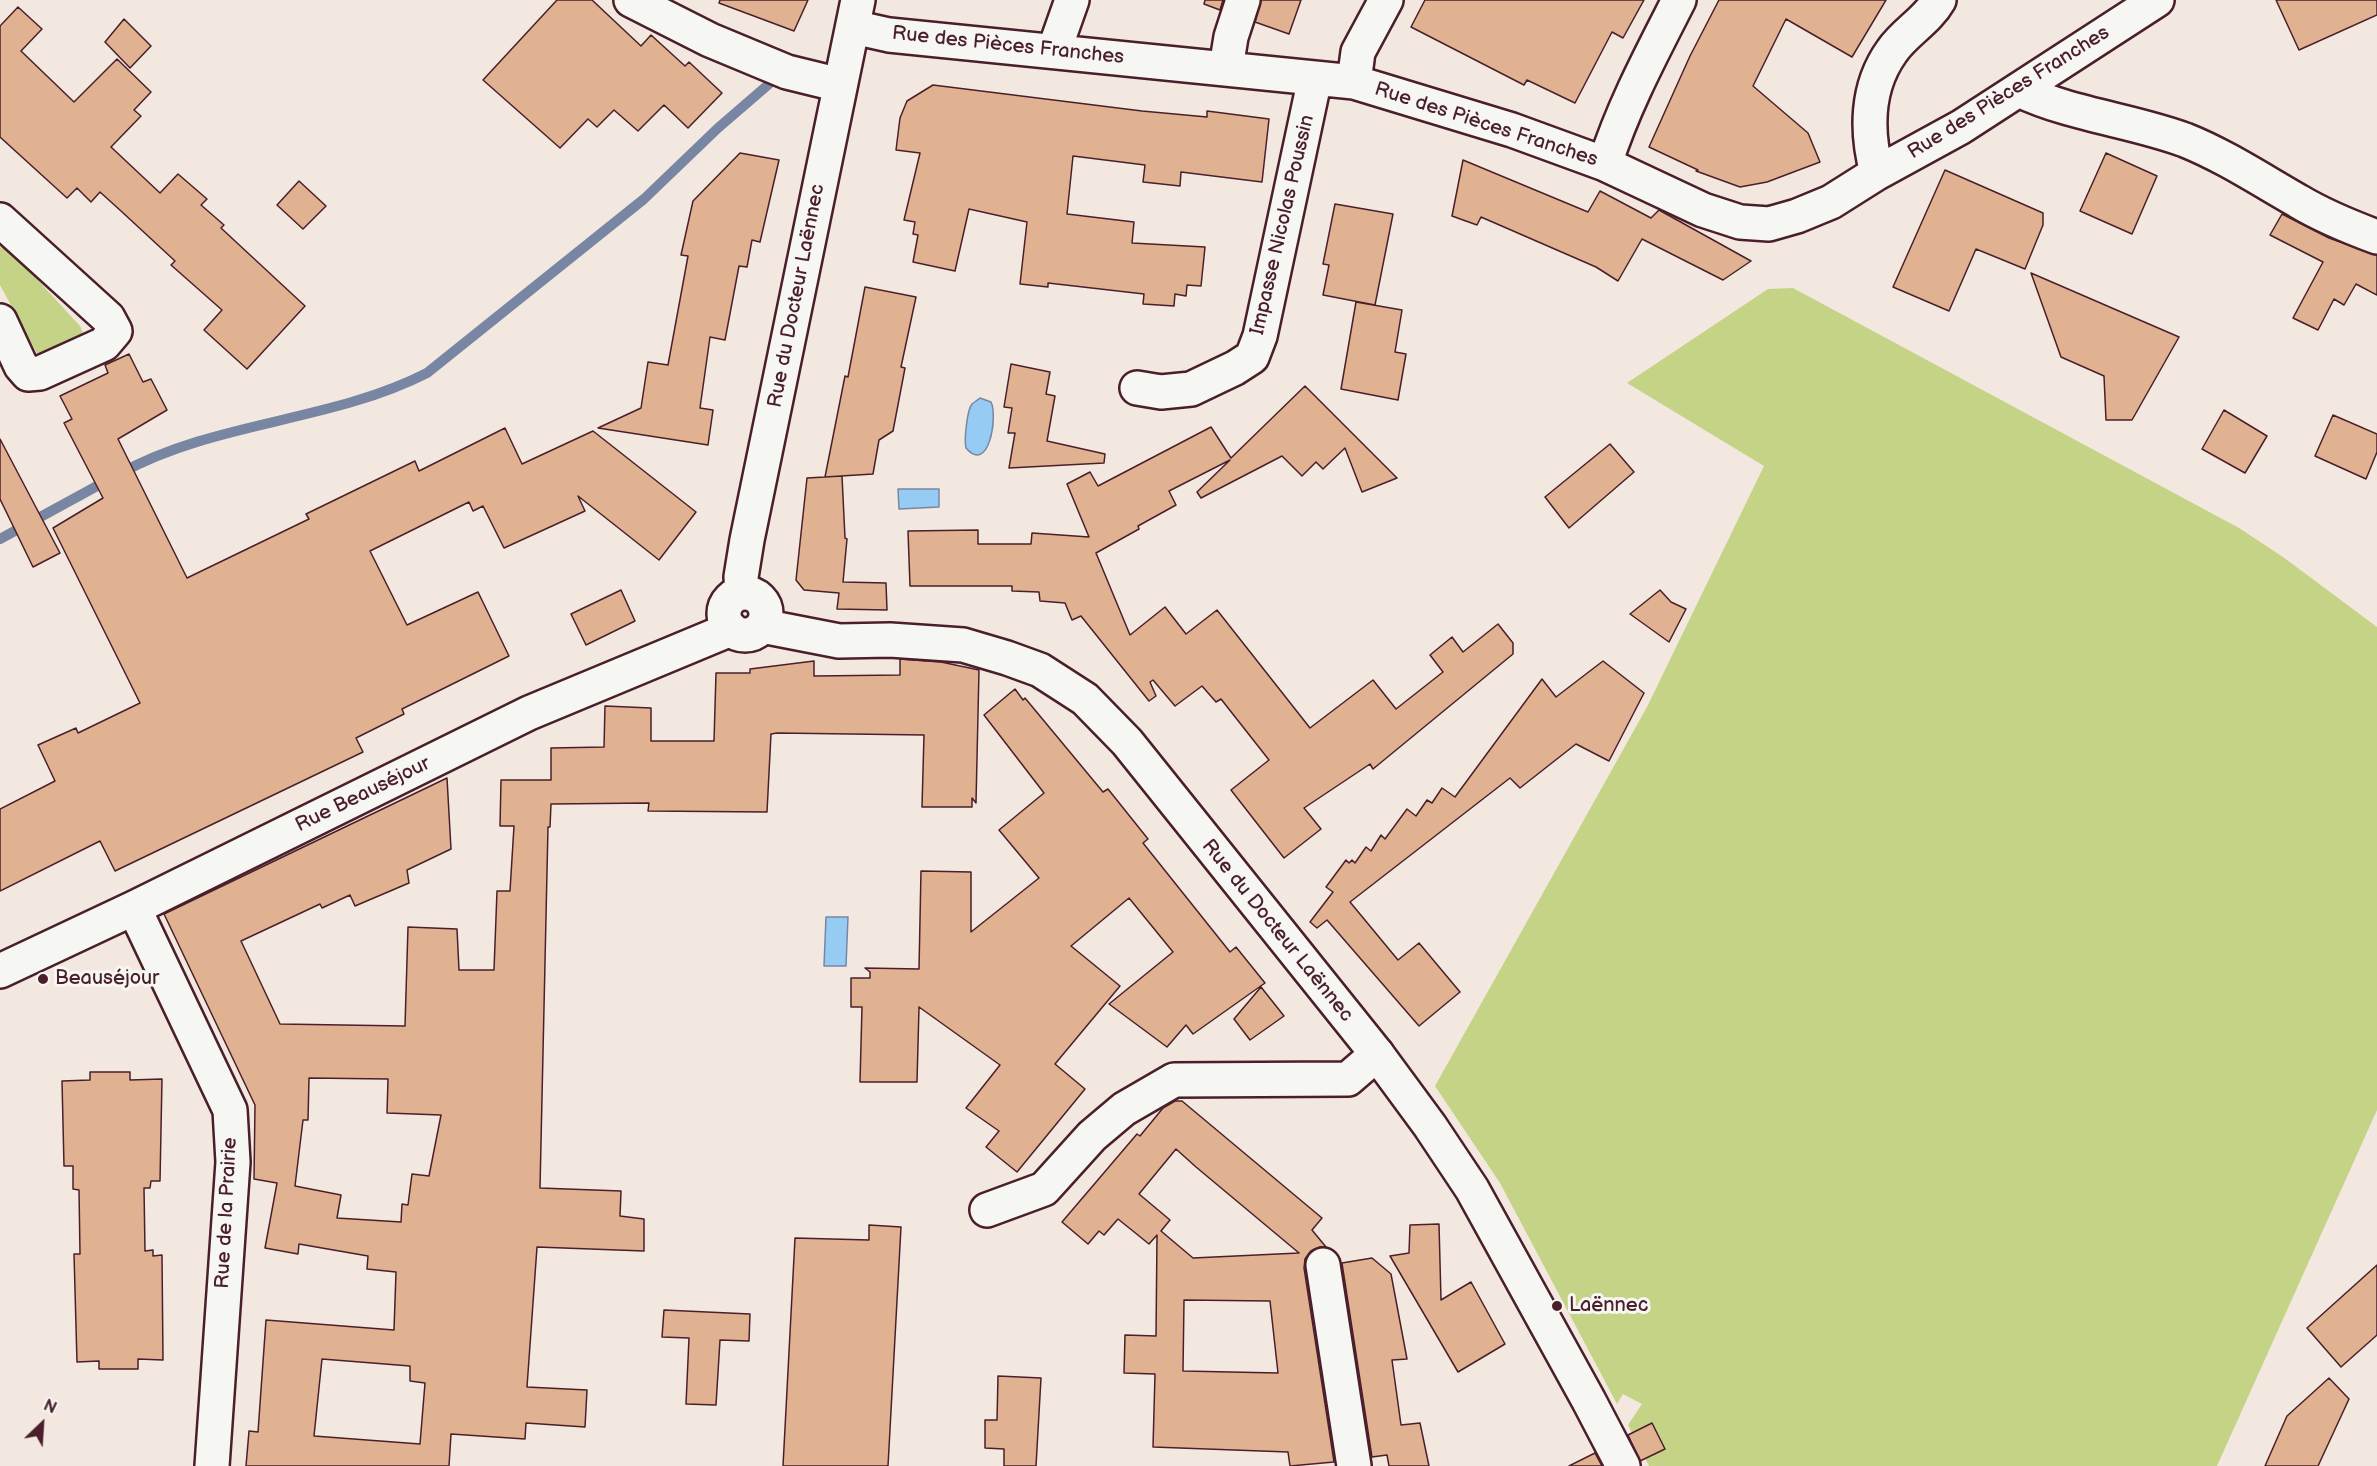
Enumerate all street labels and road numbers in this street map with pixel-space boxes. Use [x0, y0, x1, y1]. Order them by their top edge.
street label: Rue des Pièces Franches [1904, 21, 2114, 165]
street label: Rue des Pièces Franches [891, 22, 1125, 70]
street label: Rue des Pièces Franches [1371, 78, 1601, 172]
street label: Impasse Nicolas Poussin [1246, 113, 1320, 337]
street label: Rue du Docteur Laënnec [764, 182, 830, 410]
street label: Rue Beauséjour [292, 752, 434, 838]
street label: Rue du Docteur Laënnec [1196, 835, 1358, 1027]
street label: Rue de la Prairie [211, 1137, 243, 1289]

